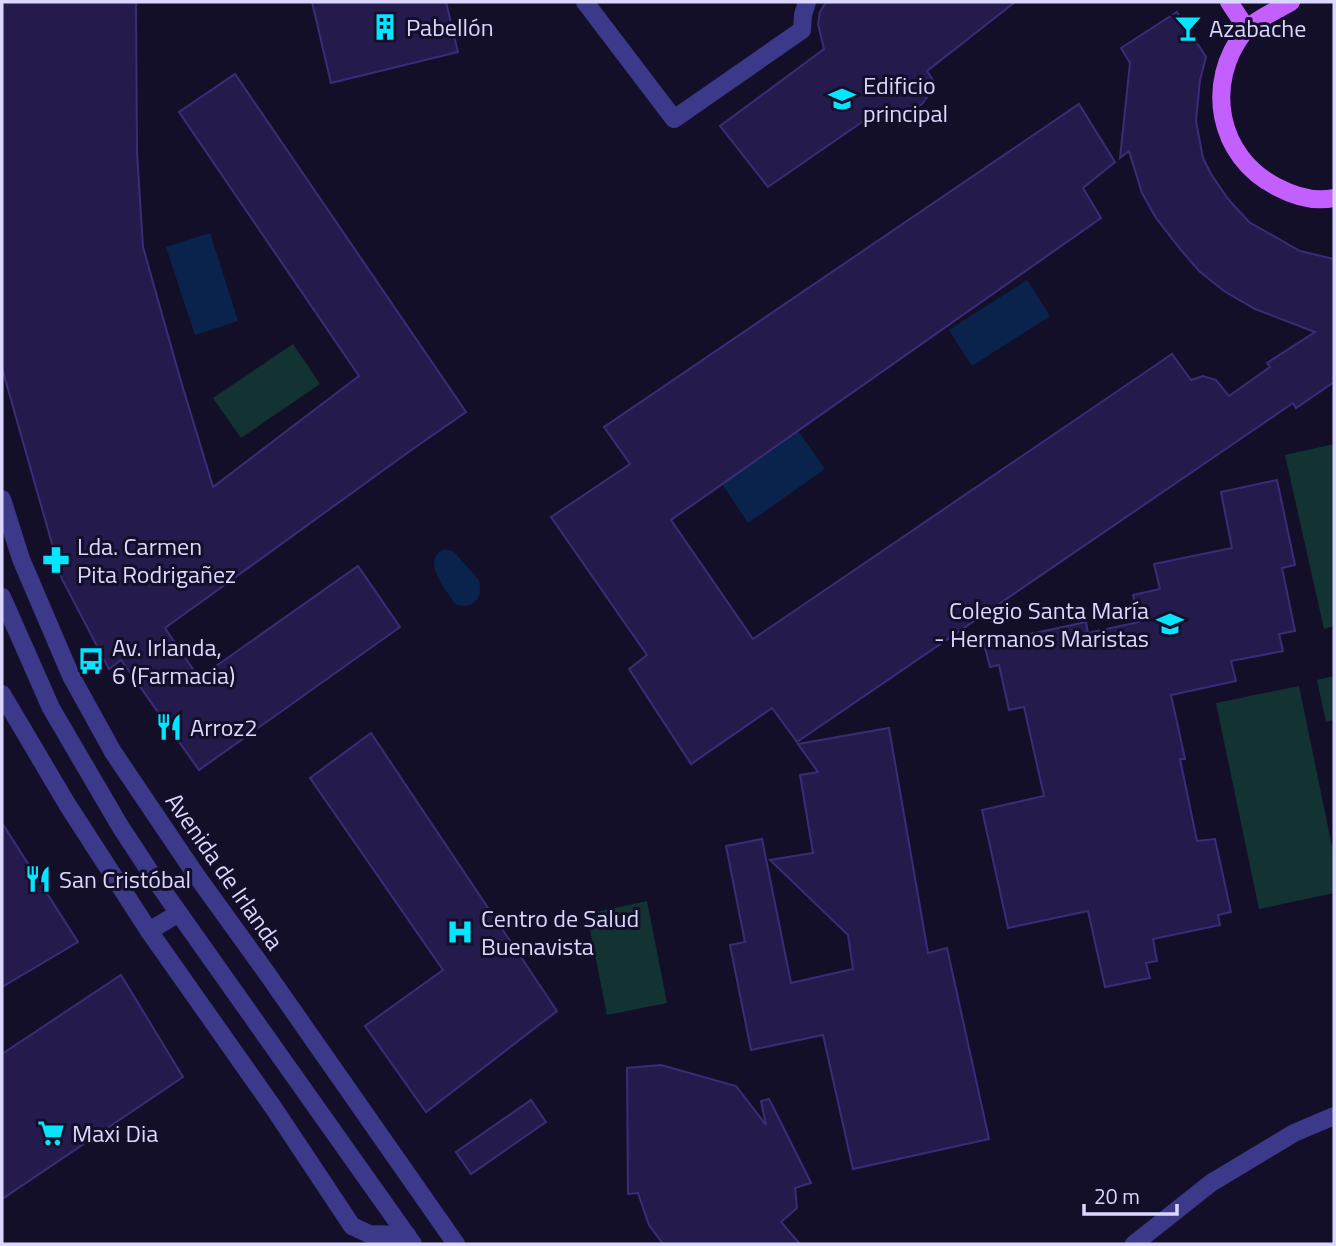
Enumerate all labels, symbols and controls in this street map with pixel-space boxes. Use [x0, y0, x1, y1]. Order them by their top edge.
place label: Pabellón [406, 9, 494, 45]
place label: Azabache [1209, 10, 1306, 46]
building icon: Pabellón [370, 12, 400, 42]
bar icon: Azabache [1173, 13, 1203, 43]
place label: Edificio principal [863, 67, 948, 131]
school or university icon: Edificio principal [827, 84, 857, 114]
place label: Lda. Carmen Pita Rodrigañez [77, 528, 236, 592]
pharmacy icon: Lda. Carmen Pita Rodrigañez [41, 545, 71, 575]
place label: Colegio Santa María - Hermanos Maristas [934, 592, 1149, 656]
school or university icon: Colegio Santa María - Hermanos Maristas [1155, 609, 1185, 639]
place label: Av. Irlanda, 6 (Farmacia) [112, 629, 235, 693]
bus stop icon: Av. Irlanda, 6 (Farmacia) [76, 646, 106, 676]
place label: Arroz2 [190, 709, 258, 745]
restaurant icon: Arroz2 [154, 712, 184, 742]
street label: Avenida de Irlanda [157, 785, 293, 957]
place label: San Cristóbal [59, 861, 191, 897]
restaurant icon: San Cristóbal [23, 864, 53, 894]
place label: Centro de Salud Buenavista [481, 900, 639, 964]
hospital icon: Centro de Salud Buenavista [445, 917, 475, 947]
place label: Maxi Dia [72, 1115, 158, 1151]
supermarket icon: Maxi Dia [36, 1118, 66, 1148]
scale bar [1084, 1172, 1177, 1216]
text: 20 m [1094, 1180, 1140, 1212]

